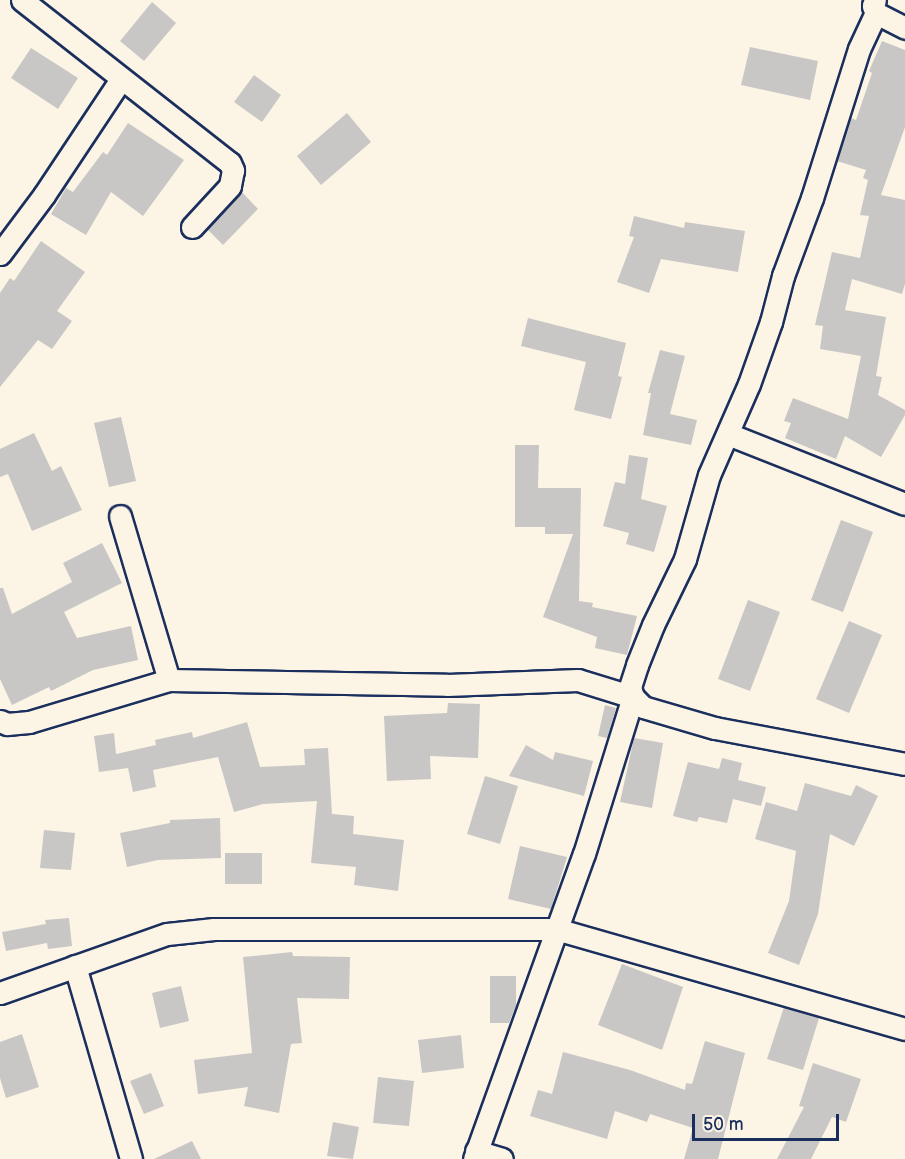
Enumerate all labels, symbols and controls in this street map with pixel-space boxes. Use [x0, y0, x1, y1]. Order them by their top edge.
scale bar [695, 1102, 842, 1140]
text: 50 m [703, 1114, 744, 1135]

